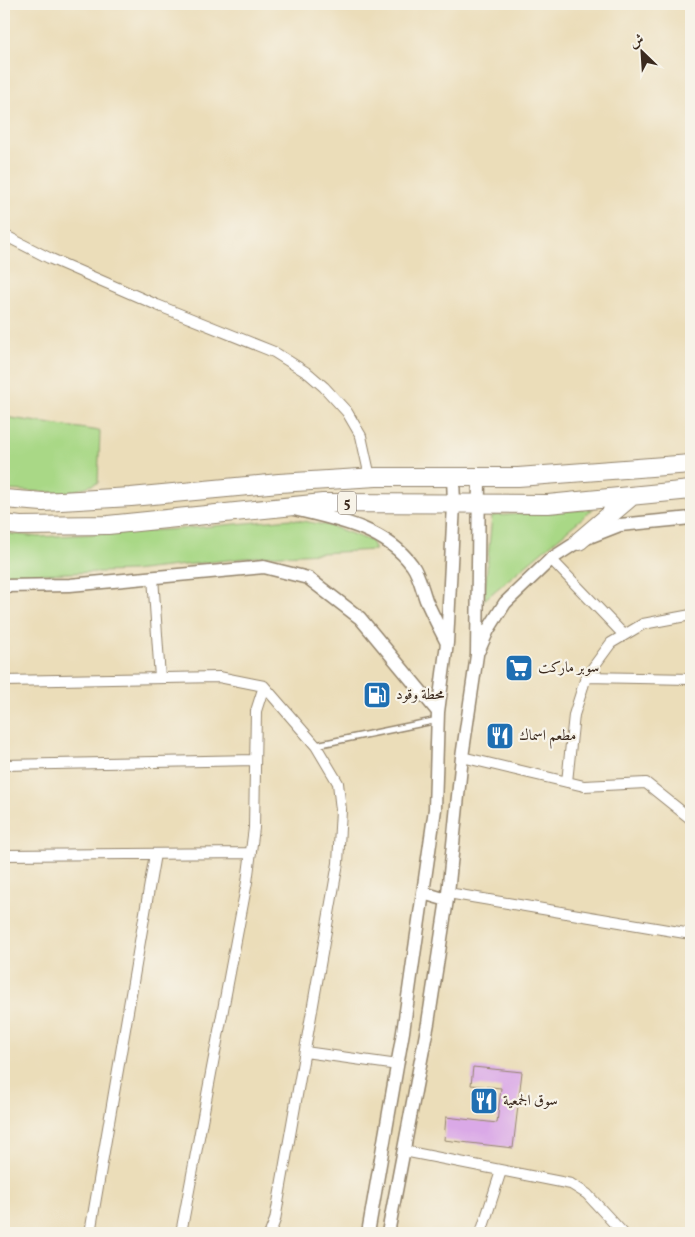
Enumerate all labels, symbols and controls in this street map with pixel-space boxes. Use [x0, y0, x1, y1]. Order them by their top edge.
north arrow [618, 28, 668, 78]
text: ش [627, 30, 648, 53]
road number: 5 [338, 492, 356, 514]
supermarket icon: سوبر ماركت [504, 653, 534, 683]
place label: سوبر ماركت [538, 658, 599, 679]
fuel station icon: محطة وقود [362, 680, 392, 710]
place label: محطة وقود [396, 685, 444, 706]
restaurant icon: مطعم اسماك [485, 721, 515, 751]
place label: مطعم اسماك [519, 726, 576, 749]
restaurant icon: سوق الجمعية [469, 1086, 499, 1116]
place label: سوق الجمعية [503, 1091, 558, 1112]

